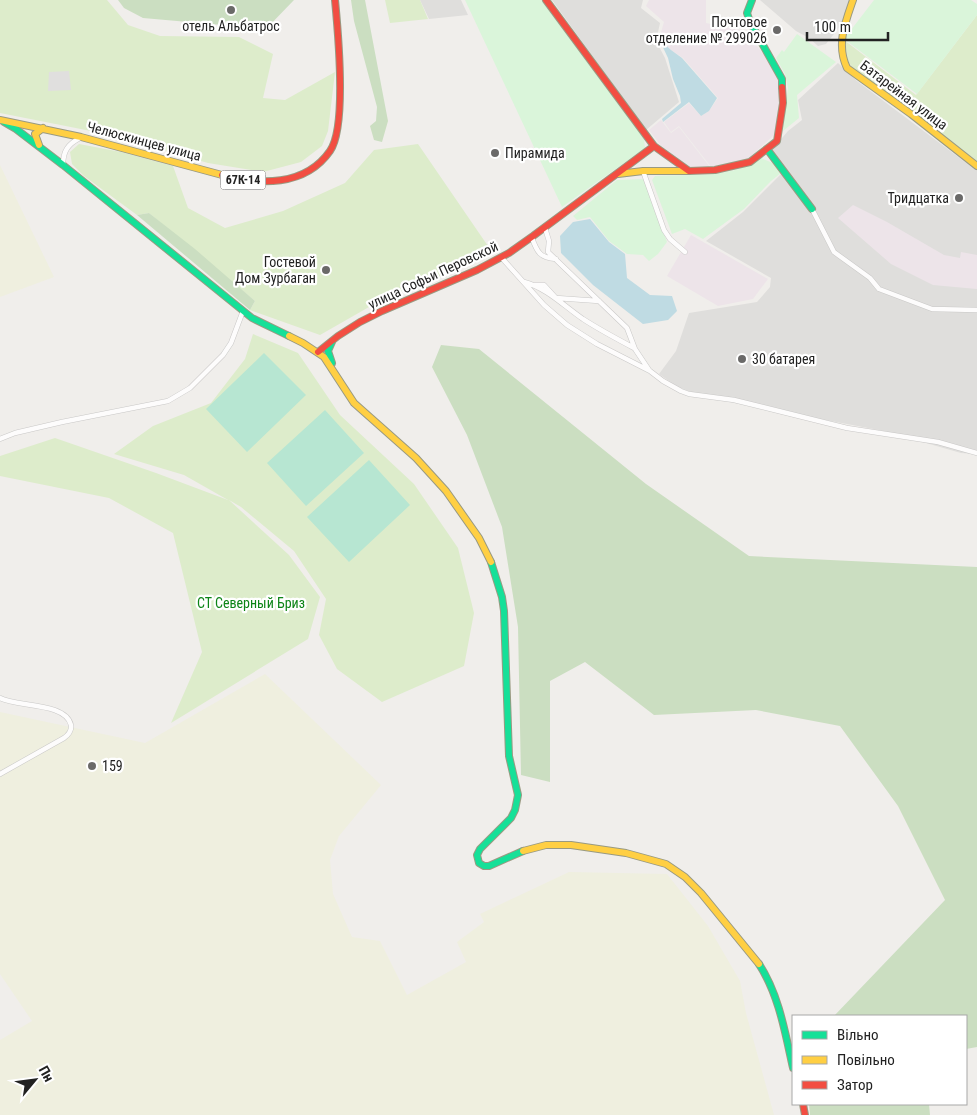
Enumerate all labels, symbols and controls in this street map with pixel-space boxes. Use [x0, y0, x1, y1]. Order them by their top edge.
marker: отель Альбатрос [225, 4, 237, 16]
scale bar [807, 10, 888, 42]
place label: Почтовое отделение № 299026 [646, 14, 767, 46]
place label: отель Альбатрос [182, 18, 280, 34]
text: 100 m [814, 18, 851, 36]
marker: Почтовое отделение № 299026 [771, 24, 783, 36]
street label: Батарейная улица [857, 57, 951, 133]
street label: Челюскинцев улица [85, 118, 203, 164]
place label: Пирамида [505, 145, 565, 161]
marker: Пирамида [489, 147, 501, 159]
road number: 67К-14 [220, 170, 266, 190]
place label: Тридцатка [888, 190, 949, 206]
marker: Тридцатка [953, 192, 965, 204]
street label: улица Софьи Перовской [366, 238, 500, 312]
place label: Гостевой Дом Зурбаган [235, 254, 316, 286]
marker: Гостевой Дом Зурбаган [320, 264, 332, 276]
place label: 30 батарея [752, 351, 815, 367]
marker: 30 батарея [736, 353, 748, 365]
park label: СТ Северный Бриз [197, 595, 305, 611]
place label: 159 [102, 758, 123, 774]
marker: 159 [86, 760, 98, 772]
legend [792, 1015, 967, 1105]
text: Вільно [837, 1026, 879, 1044]
text: Повільно [837, 1051, 895, 1069]
north arrow [10, 1055, 60, 1105]
text: Пн [36, 1063, 57, 1084]
text: Затор [837, 1076, 873, 1094]

